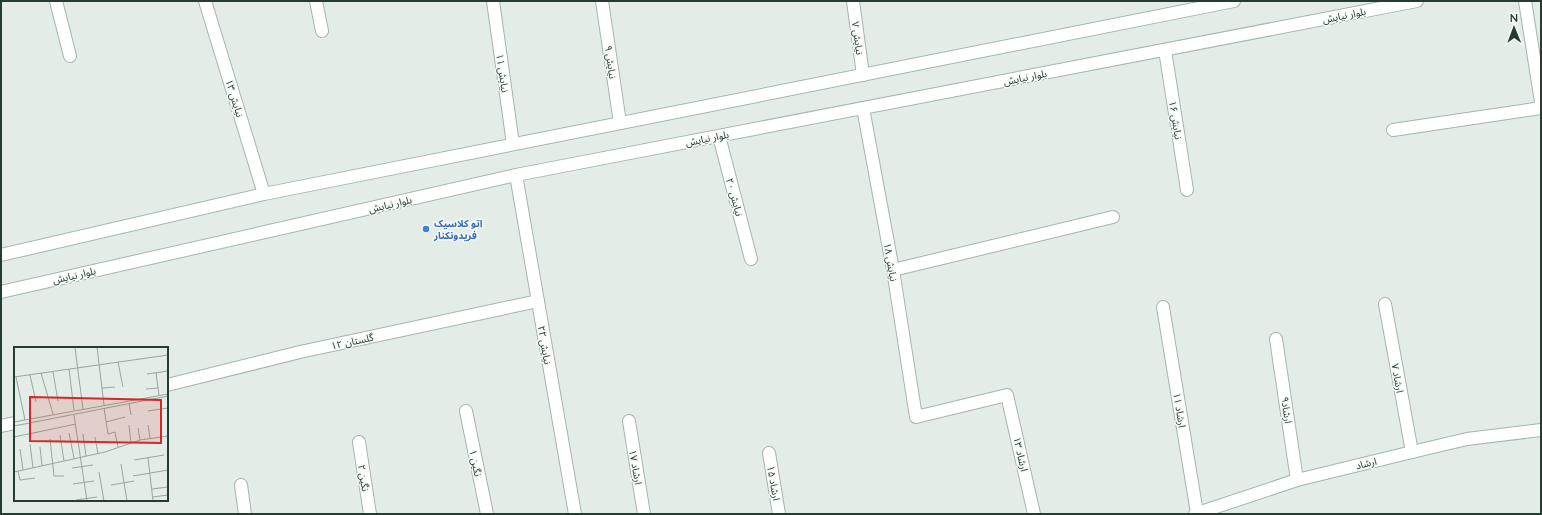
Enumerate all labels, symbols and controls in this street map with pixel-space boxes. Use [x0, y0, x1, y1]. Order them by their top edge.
street label: بلوار نیایش [1321, 5, 1367, 26]
north arrow [1494, 8, 1534, 48]
text: N [1509, 11, 1518, 24]
street label: نیایش ۷ [850, 21, 866, 56]
street label: نیایش ۹ [603, 45, 619, 80]
street label: نیایش ۱۱ [494, 53, 512, 93]
street label: بلوار نیایش [1002, 67, 1048, 88]
street label: نیایش ۱۳ [224, 78, 247, 119]
street label: نیایش ۱۶ [1167, 100, 1185, 141]
street label: بلوار نیایش [684, 128, 730, 149]
street label: نیایش ۲۰ [724, 177, 746, 218]
street label: بلوار نیایش [367, 193, 413, 216]
place label: اتو کلاسیک فریدونکنار [433, 217, 483, 242]
marker: اتو کلاسیک فریدونکنار [421, 224, 431, 234]
street label: نیایش ۱۸ [882, 242, 900, 283]
street label: بلوار نیایش [51, 264, 97, 287]
street label: نیایش ۲۲ [536, 325, 554, 366]
street label: گلستان ۱۲ [330, 330, 375, 351]
inset map [14, 347, 168, 501]
street label: ارشاد ۷ [1389, 362, 1406, 394]
street label: ارشاد ۱۱ [1170, 392, 1189, 429]
street label: ارشاد۹ [1278, 396, 1295, 424]
street label: ارشاد ۱۳ [1010, 435, 1031, 473]
street label: نگین ۱ [467, 448, 485, 478]
street label: ارشاد ۱۷ [626, 449, 645, 486]
street label: ارشاد [1354, 455, 1378, 472]
street label: نگین ۲ [356, 464, 372, 493]
street label: ارشاد ۱۵ [764, 465, 783, 502]

